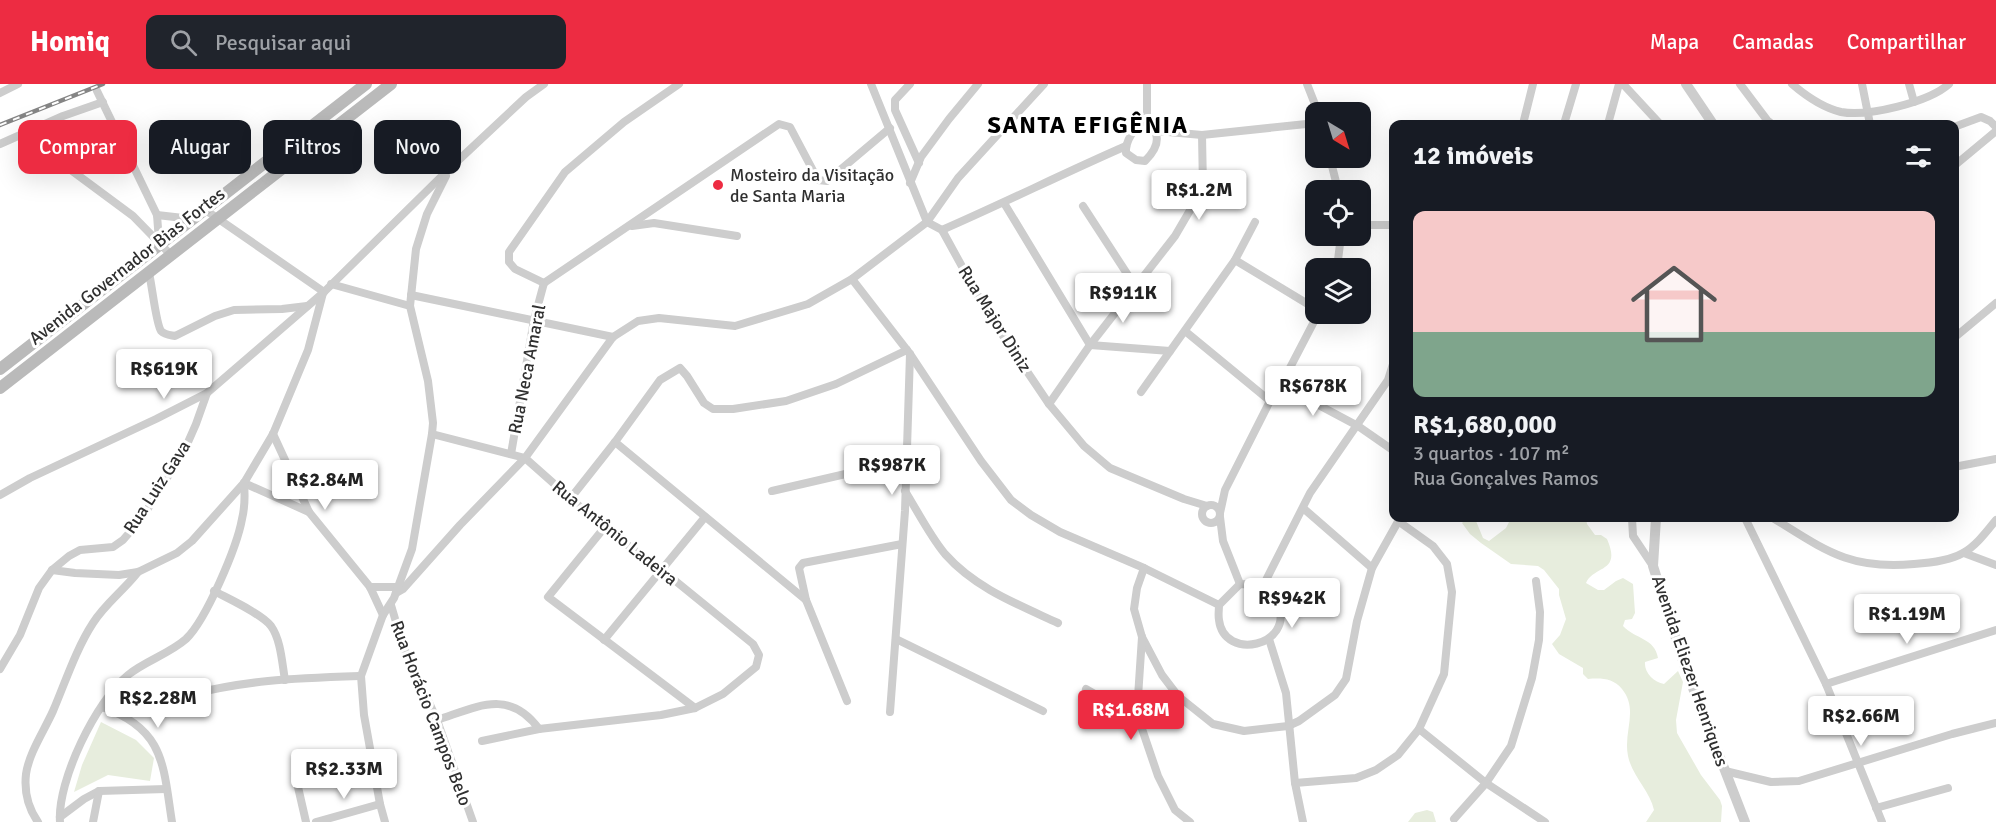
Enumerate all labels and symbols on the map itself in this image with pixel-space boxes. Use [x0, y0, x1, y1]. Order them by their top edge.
north arrow [1305, 102, 1371, 168]
district label: SANTA EFIGÊNIA [988, 110, 1188, 140]
place label: Mosteiro da Visitação de Santa Maria [730, 164, 894, 207]
pin: R$1.2M [1150, 170, 1248, 221]
marker: Mosteiro da Visitação de Santa Maria [711, 178, 725, 192]
street label: Avenida Governador Bias Fortes [25, 183, 229, 349]
street label: Rua Major Diniz [954, 262, 1036, 376]
pin: R$911K [1074, 273, 1172, 324]
street label: Rua Neca Amaral [504, 302, 550, 436]
pin: R$619K [115, 349, 213, 400]
pin: R$678K [1264, 366, 1362, 417]
street label: Rua Luiz Gava [119, 436, 195, 538]
pin: R$987K [843, 445, 941, 496]
pin: R$2.84M [270, 460, 380, 511]
street label: Rua Antônio Ladeira [548, 476, 682, 590]
street label: Avenida Eliezer Henriques [1647, 573, 1733, 770]
pin: R$942K [1243, 578, 1341, 629]
pin: R$1.19M [1852, 594, 1962, 645]
street label: Rua Horácio Campos Belo [386, 617, 476, 809]
pin: R$2.28M [103, 678, 213, 729]
pin: R$1.68M [1076, 690, 1186, 741]
pin: R$2.66M [1806, 696, 1916, 747]
pin: R$2.33M [289, 749, 399, 800]

